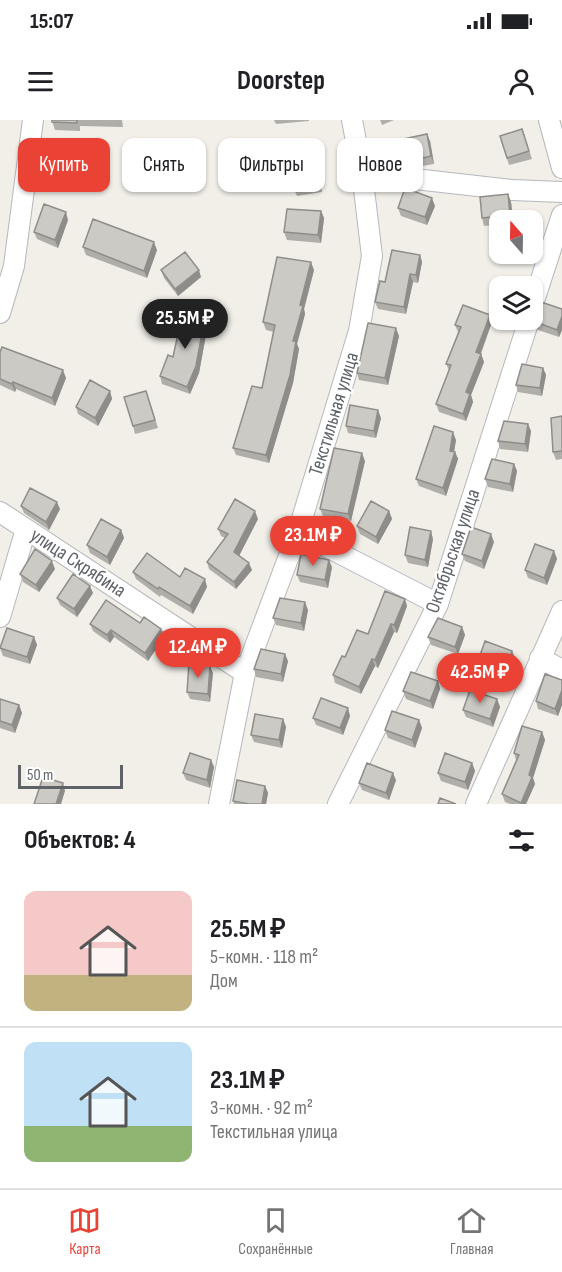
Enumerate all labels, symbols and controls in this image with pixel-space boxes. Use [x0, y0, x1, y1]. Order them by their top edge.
text: 15:07 [30, 8, 73, 35]
icon: menu [24, 65, 57, 98]
text: Doorstep [237, 65, 325, 97]
icon: person [505, 65, 538, 98]
chip: Купить [18, 138, 110, 192]
chip: Снять [122, 138, 206, 192]
chip: Фильтры [218, 138, 325, 192]
chip: Новое [337, 138, 423, 192]
north arrow [489, 210, 543, 264]
map controls [489, 210, 543, 330]
button: layers [489, 276, 543, 330]
pin: 25.5M ₽ [130, 299, 240, 350]
text: 25.5M ₽ [156, 306, 214, 330]
street label: Текстильная улица [304, 349, 364, 479]
street label: Октябрьская улица [421, 486, 485, 616]
pin: 23.1M ₽ [258, 516, 368, 567]
street label: улица Скрябина [26, 523, 130, 603]
text: 23.1M ₽ [284, 523, 342, 547]
pin: 12.4M ₽ [143, 628, 253, 679]
text: 12.4M ₽ [169, 635, 227, 659]
pin: 42.5M ₽ [425, 653, 535, 704]
text: 42.5M ₽ [451, 660, 509, 684]
scale bar [18, 762, 123, 790]
text: 50 m [27, 766, 53, 785]
icon: filters [505, 824, 538, 857]
text: Объектов: 4 [24, 825, 136, 856]
text: 25.5M ₽ [210, 914, 286, 945]
icon: home [72, 915, 144, 987]
text: 5-комн. · 118 m² [210, 945, 318, 969]
text: Дом [210, 969, 238, 993]
text: 23.1M ₽ [210, 1065, 285, 1096]
icon: home [72, 1066, 144, 1138]
text: 3-комн. · 92 m² [210, 1096, 313, 1120]
text: Текстильная улица [210, 1120, 338, 1144]
tab: Карта [68, 1204, 101, 1259]
tab: Сохранённые [238, 1204, 313, 1259]
tab: Главная [450, 1204, 494, 1259]

